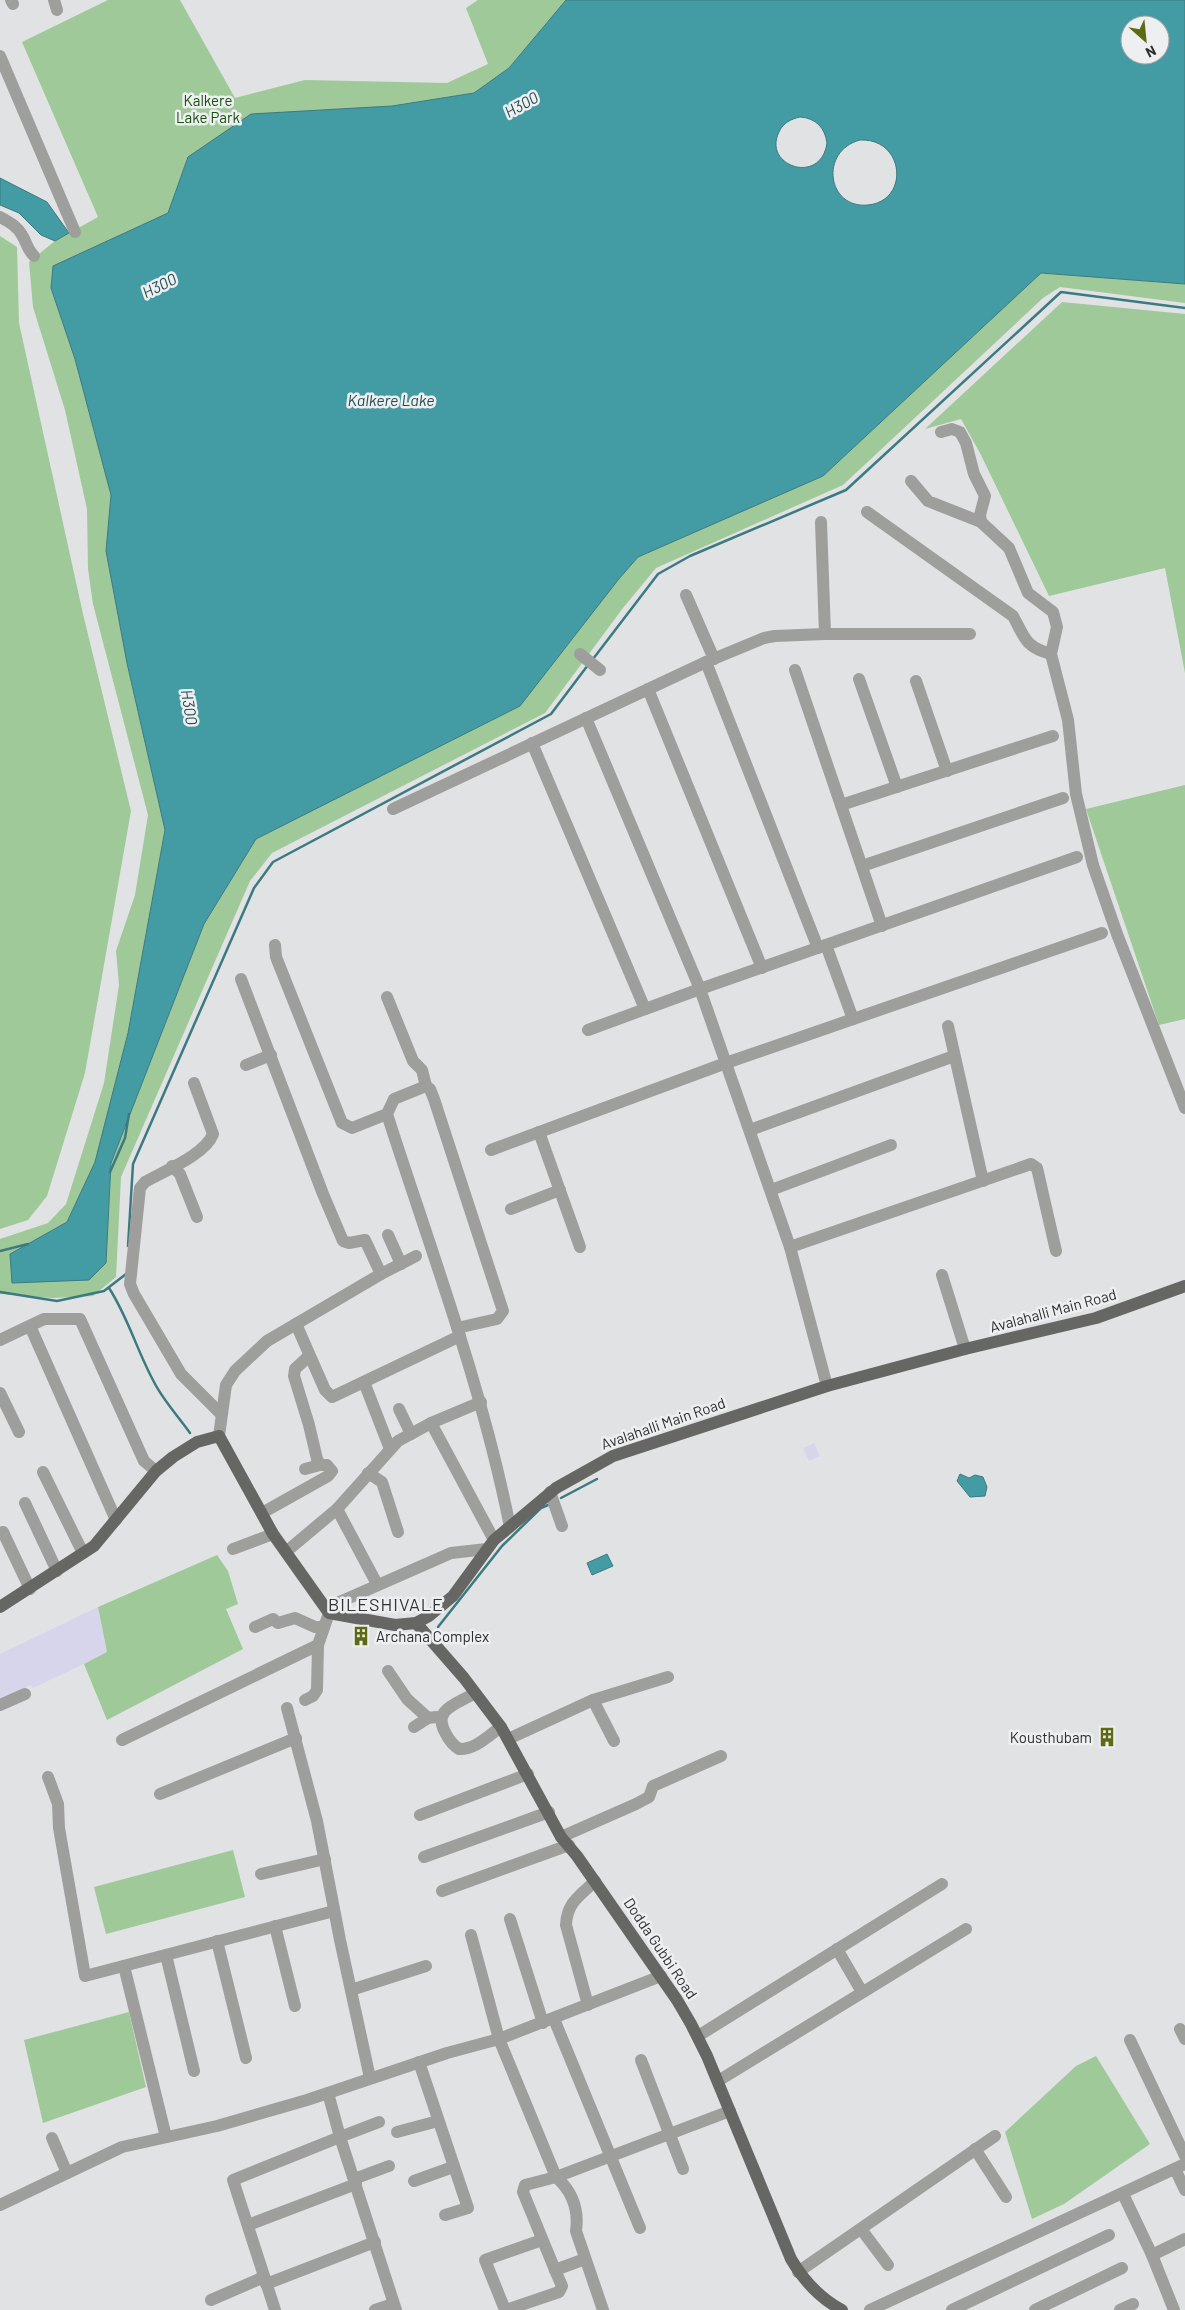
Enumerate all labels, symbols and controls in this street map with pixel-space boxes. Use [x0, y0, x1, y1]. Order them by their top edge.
north arrow [1120, 15, 1170, 65]
text: N [1143, 42, 1159, 62]
water label: H300 [501, 87, 541, 121]
park label: Kalkere Lake Park [176, 91, 240, 126]
water label: H300 [139, 269, 179, 301]
water label: Kalkere Lake [347, 390, 435, 409]
water label: H300 [178, 688, 202, 726]
street label: Avalahalli Main Road [988, 1284, 1118, 1336]
street label: Avalahalli Main Road [598, 1393, 728, 1453]
district label: BILESHIVALE [328, 1593, 444, 1615]
building icon: Archana Complex [350, 1625, 372, 1647]
place label: Archana Complex [376, 1627, 489, 1645]
building icon: Kousthubam [1096, 1726, 1118, 1748]
place label: Kousthubam [1010, 1728, 1092, 1746]
street label: Dodda Gubbi Road [621, 1894, 701, 2002]

